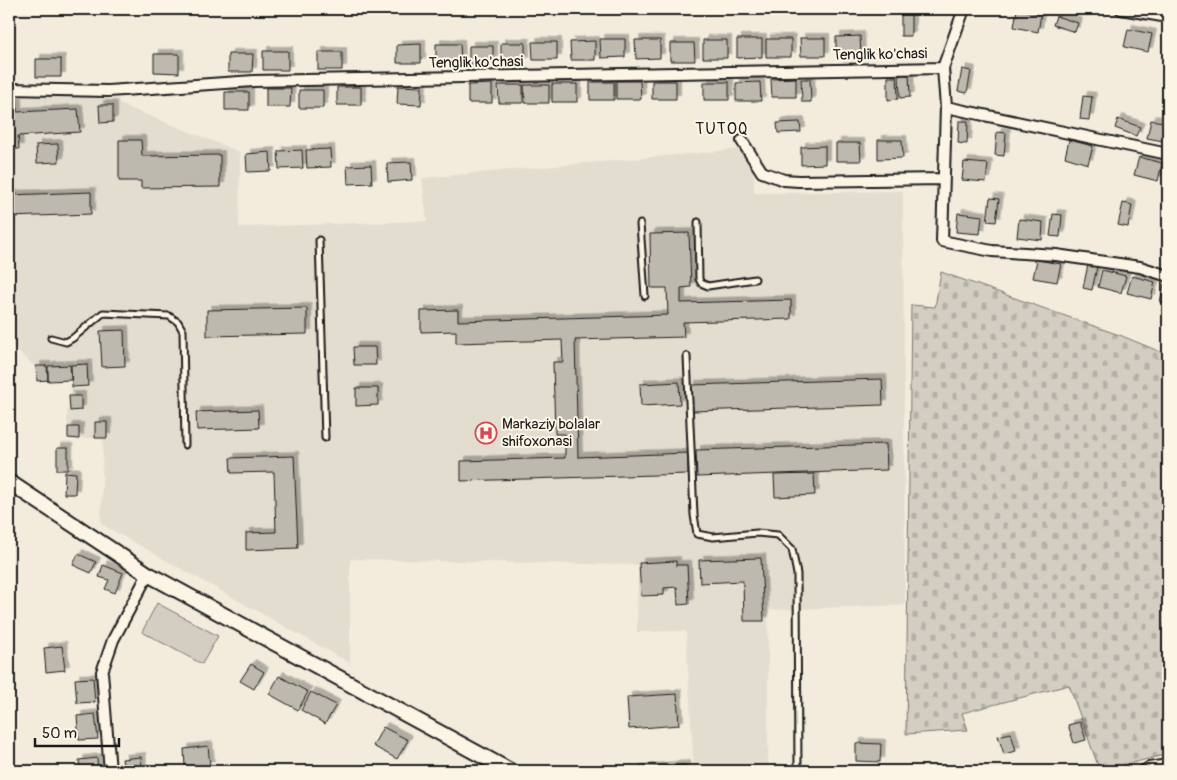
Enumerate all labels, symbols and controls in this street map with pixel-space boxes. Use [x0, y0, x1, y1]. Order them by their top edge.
street label: Tenglik ko'chasi [833, 44, 928, 65]
street label: Tenglik ko'chasi [429, 52, 524, 73]
district label: TUTOQ [695, 119, 749, 139]
place label: Markaziy bolalar shifoxonasi [502, 415, 601, 451]
hospital icon: Markaziy bolalar shifoxonasi [474, 421, 498, 445]
scale bar [35, 715, 119, 747]
text: 50 m [42, 724, 77, 743]

